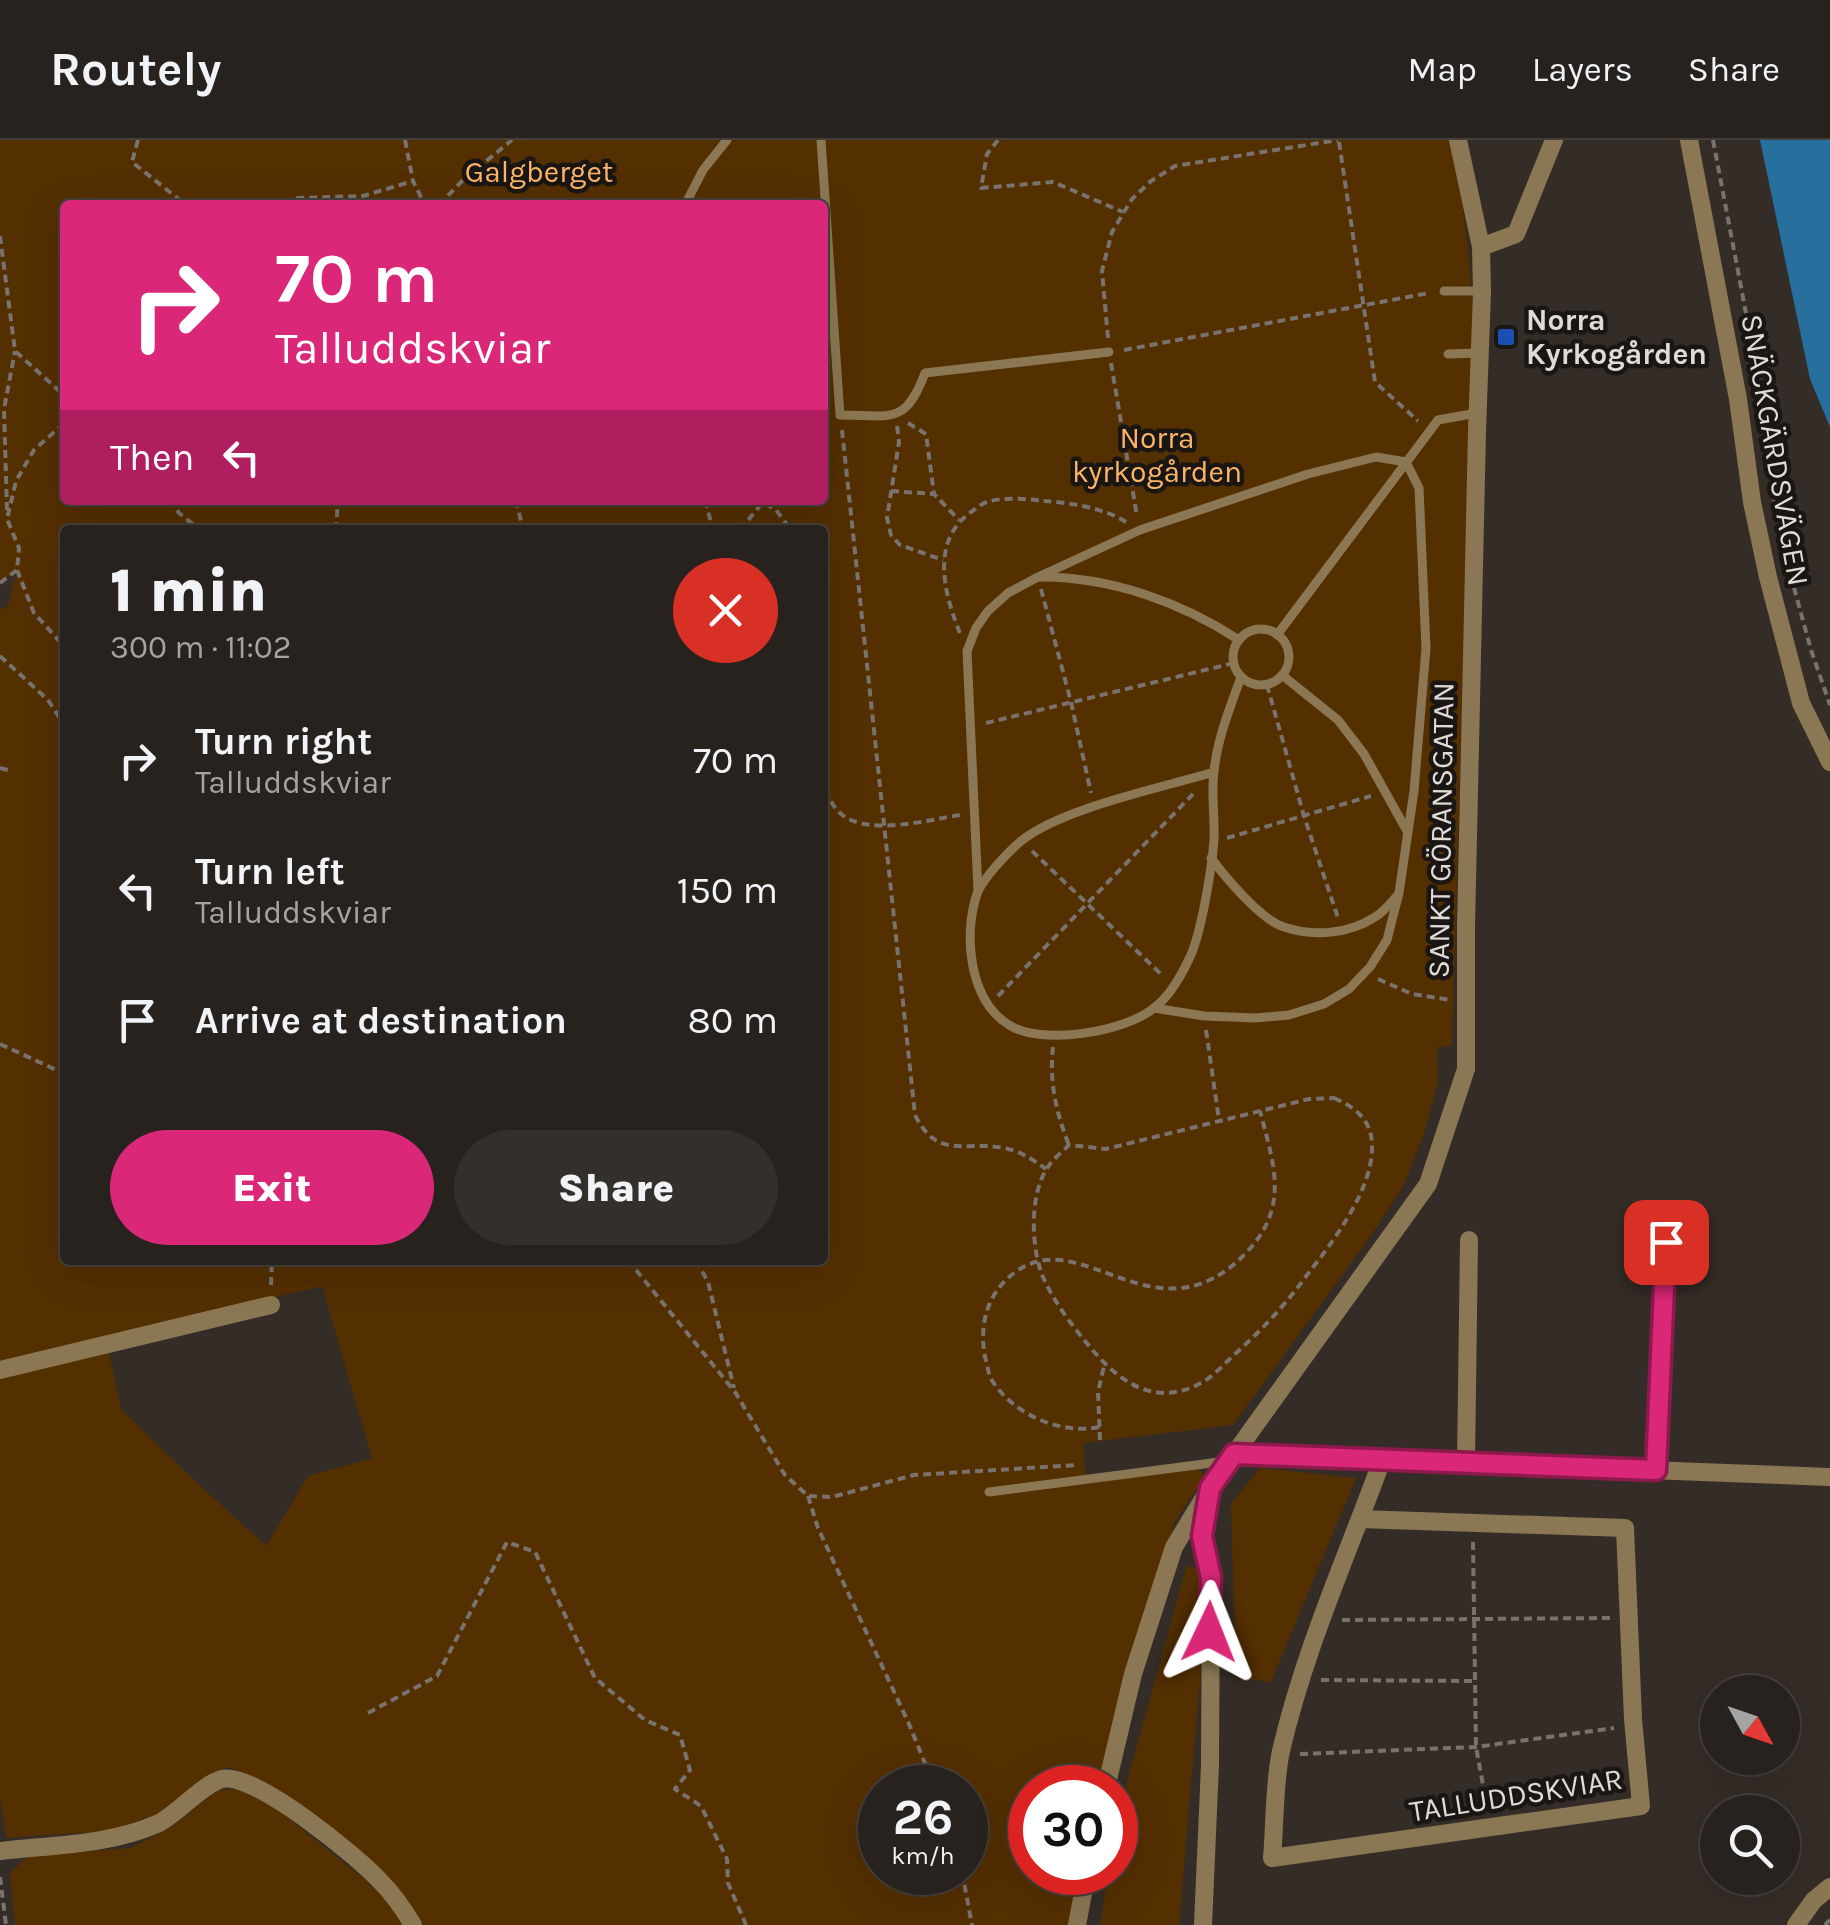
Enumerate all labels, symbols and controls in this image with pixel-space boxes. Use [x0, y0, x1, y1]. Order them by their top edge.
text: Routely [50, 41, 221, 97]
text: Map [1407, 49, 1477, 90]
text: Layers [1532, 49, 1633, 90]
text: Share [1688, 49, 1780, 90]
park label: Galgberget [465, 154, 613, 190]
text: 70 m [275, 238, 438, 320]
icon: right [110, 240, 240, 370]
place label: Norra Kyrkogården [1526, 302, 1707, 372]
street label: SNÄCKGÄRDSVÄGEN [1733, 311, 1817, 589]
text: Talluddskviar [275, 322, 550, 374]
marker: Norra Kyrkogården [1495, 326, 1517, 348]
park label: Norra kyrkogården [1072, 420, 1242, 490]
icon: left [214, 430, 269, 485]
text: Then [110, 435, 194, 480]
text: 1 min [110, 556, 267, 626]
button: close [673, 558, 778, 663]
text: 300 m · 11:02 [110, 629, 291, 666]
street label: SANKT GÖRANSGATAN [1420, 682, 1462, 978]
text: Turn right [195, 719, 372, 764]
icon: right [110, 733, 165, 788]
text: 70 m [693, 738, 778, 783]
text: Talluddskviar [195, 764, 391, 801]
text: Turn left [195, 849, 345, 894]
icon: left [110, 863, 165, 918]
text: 150 m [677, 868, 778, 913]
text: Talluddskviar [195, 894, 391, 931]
icon: arrive [110, 993, 165, 1048]
text: Arrive at destination [195, 998, 567, 1043]
text: 80 m [688, 998, 778, 1043]
button: Exit [110, 1130, 434, 1245]
button: Share [454, 1130, 778, 1245]
pin [1624, 1200, 1709, 1285]
icon: arrive [1639, 1215, 1694, 1270]
position arrow [1157, 1580, 1261, 1684]
north arrow [1700, 1675, 1800, 1775]
map controls [1700, 1675, 1800, 1895]
street label: TALLUDDSKVIAR [1407, 1760, 1625, 1830]
speed limit sign: 30 [1008, 1765, 1138, 1895]
text: 26 [893, 1788, 953, 1847]
button: search [1700, 1795, 1800, 1895]
text: km/h [891, 1841, 955, 1870]

